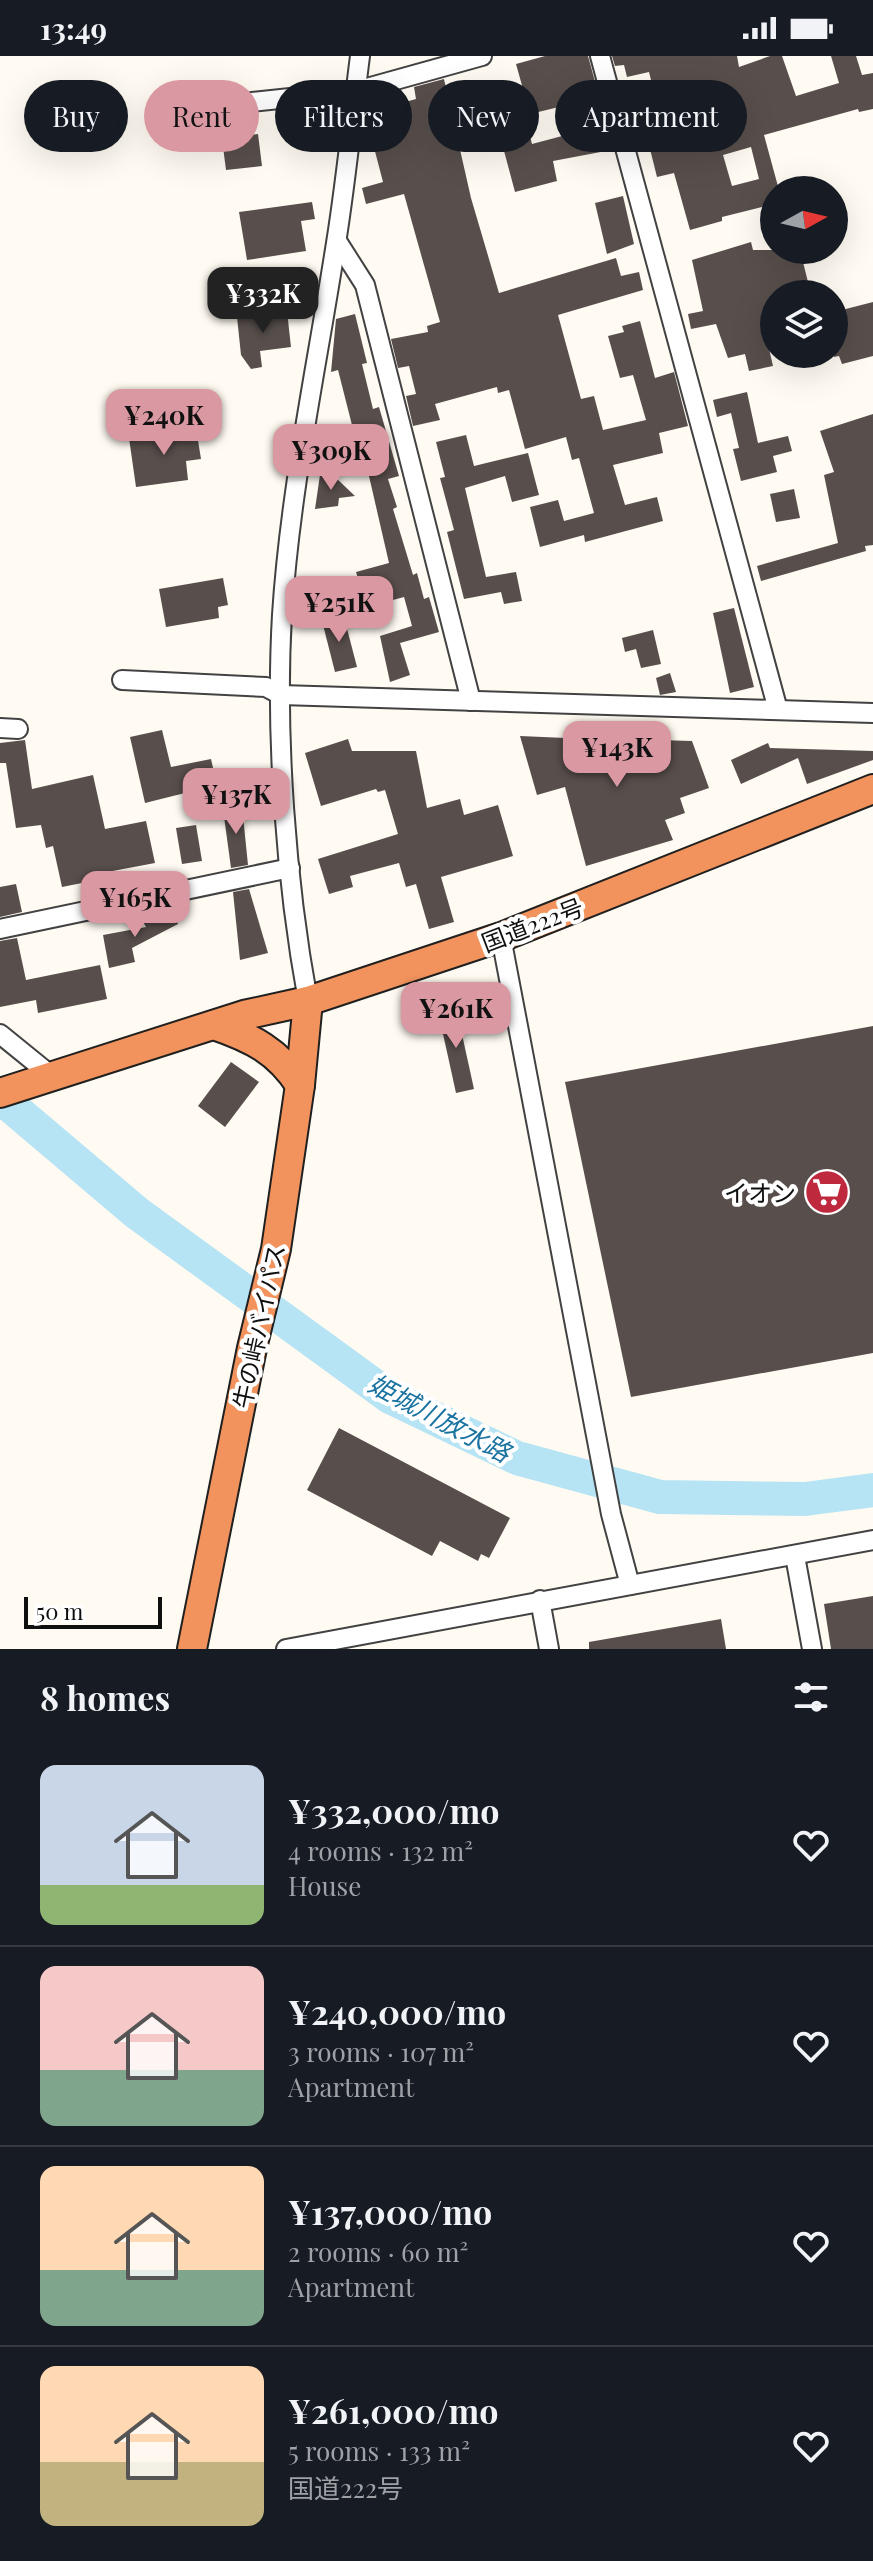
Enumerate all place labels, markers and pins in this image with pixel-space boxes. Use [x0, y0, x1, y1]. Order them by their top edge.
pin: ¥332K [207, 267, 319, 335]
pin: ¥240K [108, 389, 220, 457]
pin: ¥309K [275, 424, 387, 492]
pin: ¥251K [283, 576, 395, 644]
pin: ¥143K [561, 721, 673, 789]
pin: ¥137K [180, 768, 292, 836]
pin: ¥165K [79, 871, 191, 939]
pin: ¥261K [400, 982, 512, 1050]
supermarket icon: イオン [803, 1168, 851, 1216]
place label: イオン [724, 1176, 796, 1208]

